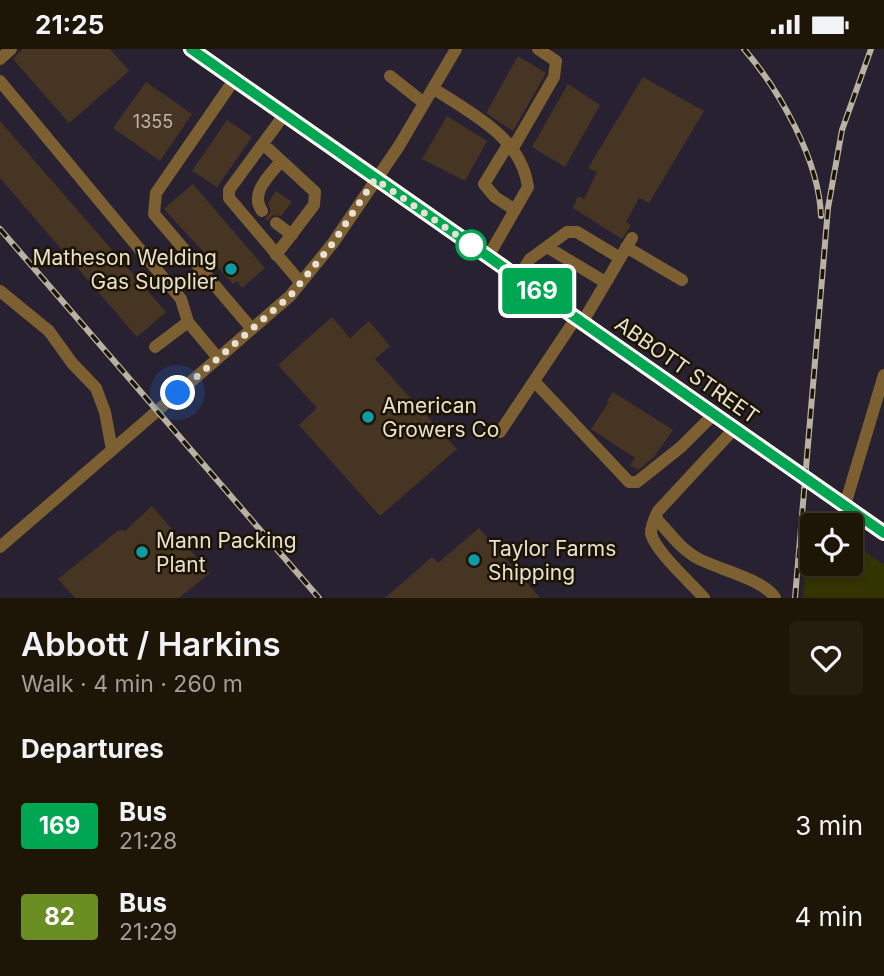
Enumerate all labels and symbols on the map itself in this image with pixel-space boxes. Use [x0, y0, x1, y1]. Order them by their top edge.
house number: 1355 [133, 111, 173, 132]
unlabelled marker [456, 230, 486, 260]
place label: Matheson Welding Gas Supplier [33, 245, 217, 294]
marker: Matheson Welding Gas Supplier [223, 261, 239, 277]
line badge: 169 [497, 268, 577, 314]
street label: ABBOTT STREET [610, 311, 764, 429]
your location [160, 375, 195, 410]
place label: American Growers Co [382, 393, 499, 442]
marker: American Growers Co [360, 409, 376, 425]
place label: Mann Packing Plant [156, 528, 297, 577]
place label: Taylor Farms Shipping [488, 536, 616, 585]
marker: Mann Packing Plant [134, 544, 150, 560]
marker: Taylor Farms Shipping [466, 552, 482, 568]

